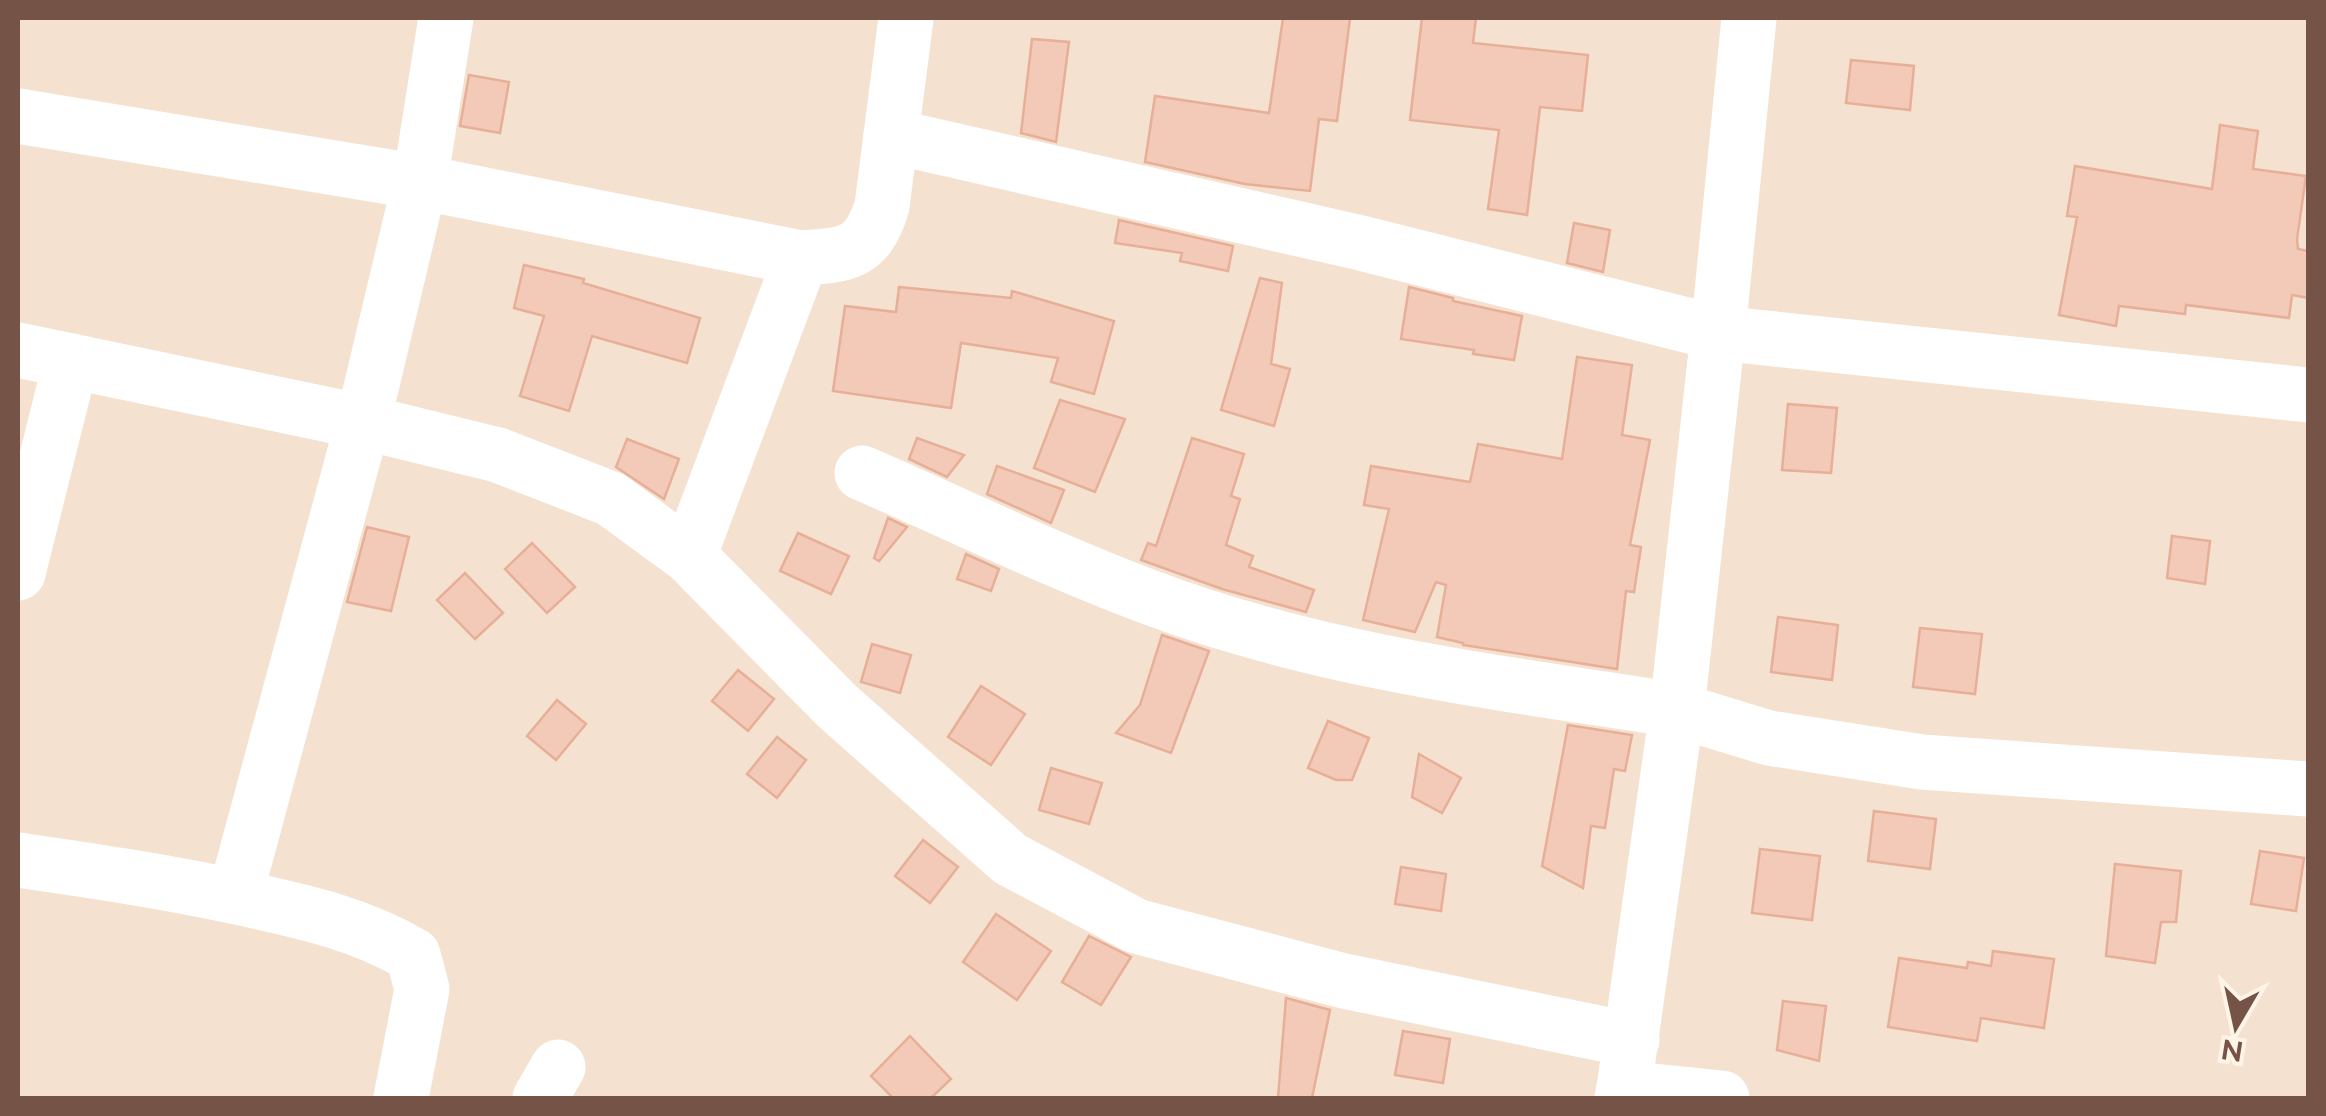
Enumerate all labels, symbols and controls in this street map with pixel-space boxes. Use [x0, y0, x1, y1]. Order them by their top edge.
north arrow [2186, 976, 2286, 1076]
text: N [2219, 1032, 2245, 1068]

